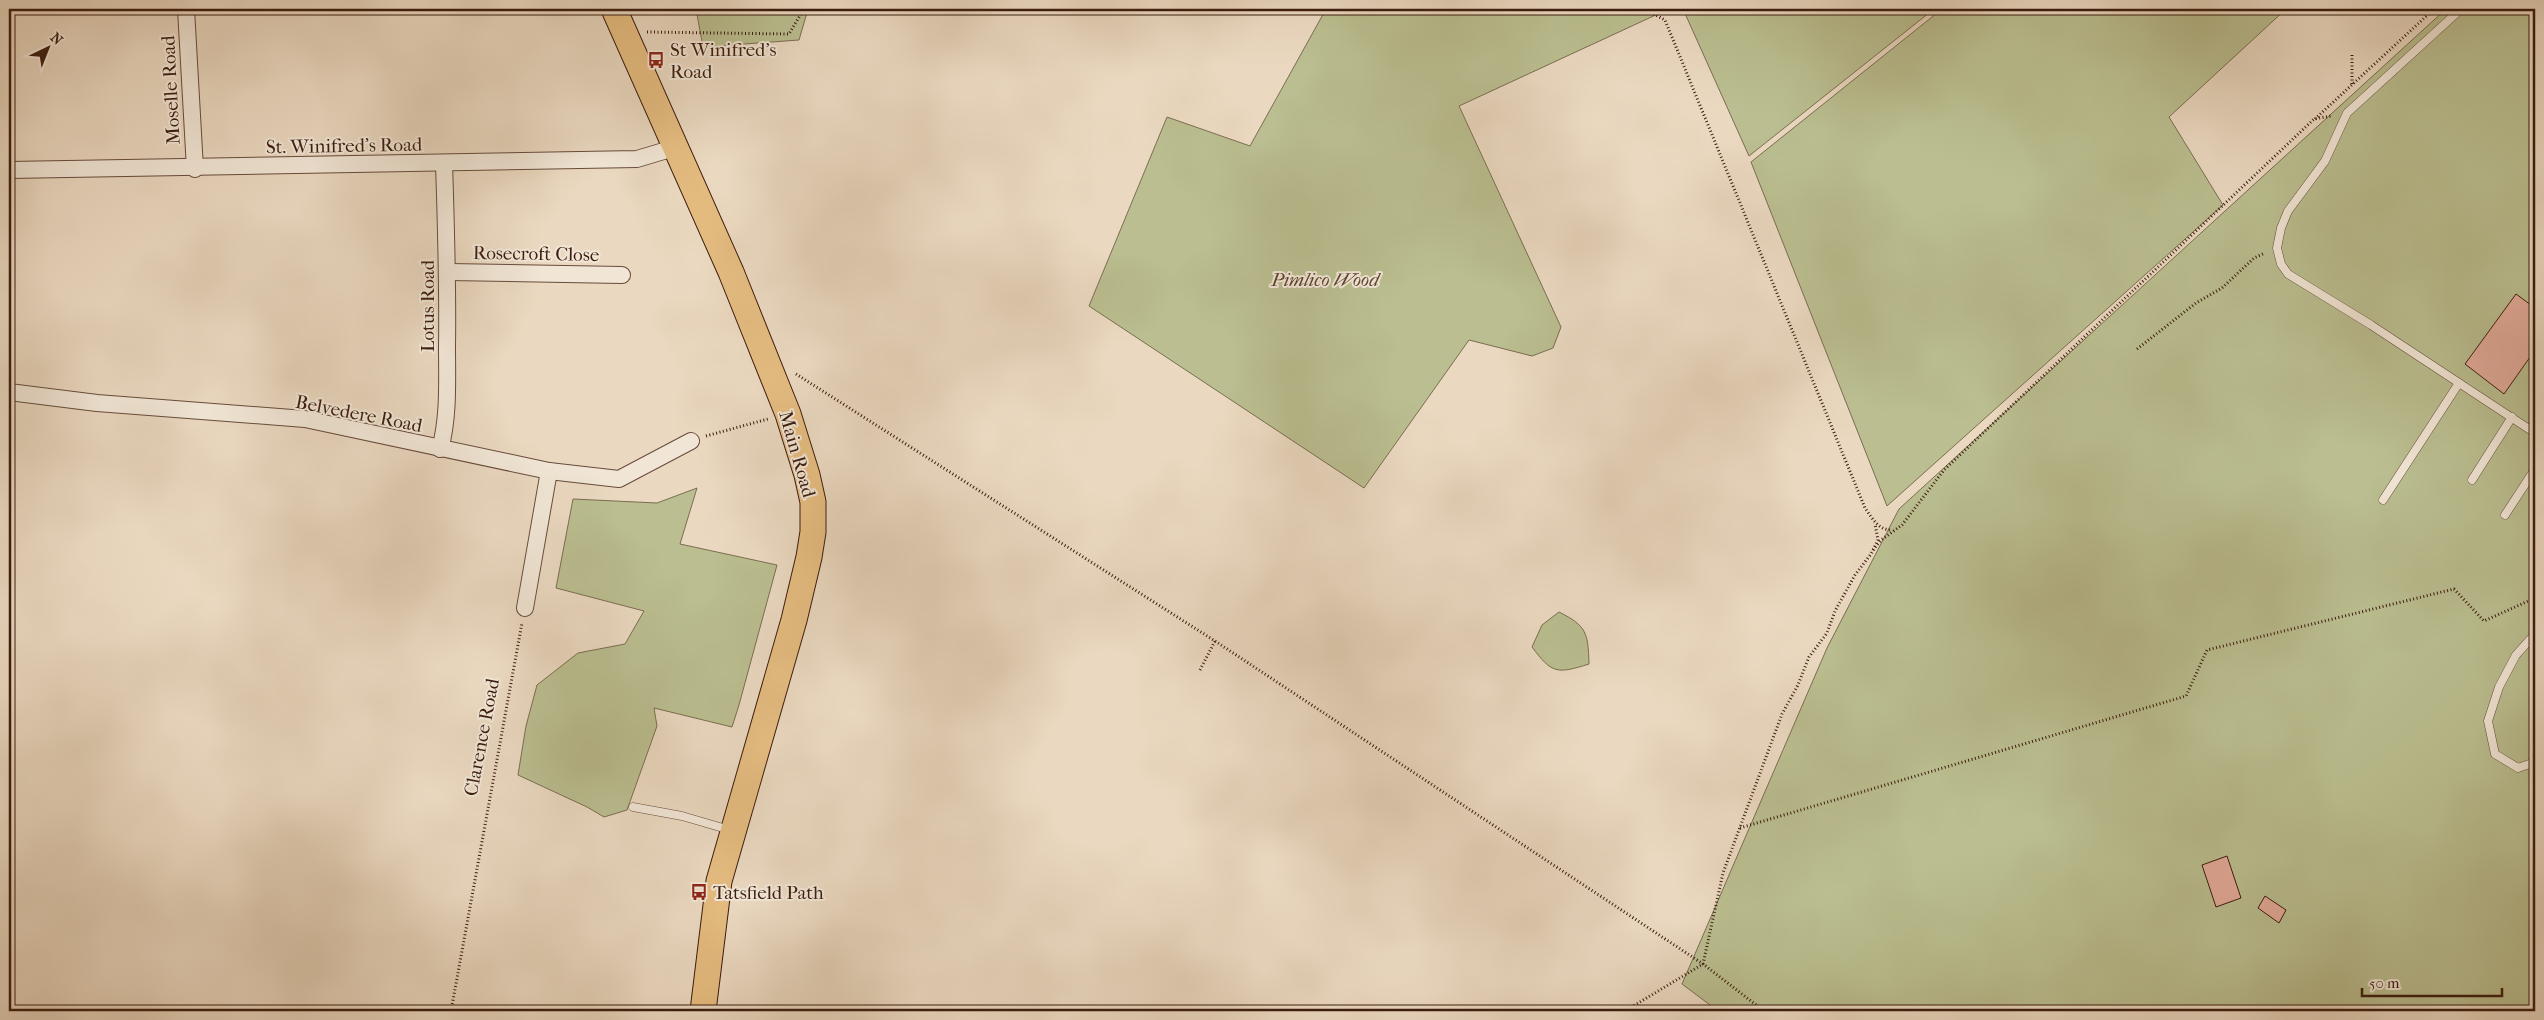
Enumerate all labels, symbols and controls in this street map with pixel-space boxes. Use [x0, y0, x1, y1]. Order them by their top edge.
north arrow [22, 22, 72, 72]
text: N [47, 29, 66, 49]
street label: Moselle Road [157, 34, 185, 145]
place label: St Winifred's Road [670, 39, 776, 83]
bus stop icon: St Winifred's Road [646, 50, 666, 70]
street label: St. Winifred's Road [266, 134, 423, 158]
street label: Rosecroft Close [473, 242, 599, 266]
street label: Lotus Road [417, 259, 439, 352]
park label: Pimlico Wood [1270, 269, 1381, 291]
street label: Belvedere Road [294, 391, 425, 437]
street label: Main Road [774, 408, 820, 501]
street label: Clarence Road [460, 676, 504, 798]
bus stop icon: Tatsfield Path [689, 882, 709, 902]
place label: Tatsfield Path [713, 882, 824, 904]
scale bar [2362, 965, 2502, 997]
text: 50 m [2369, 974, 2400, 992]

